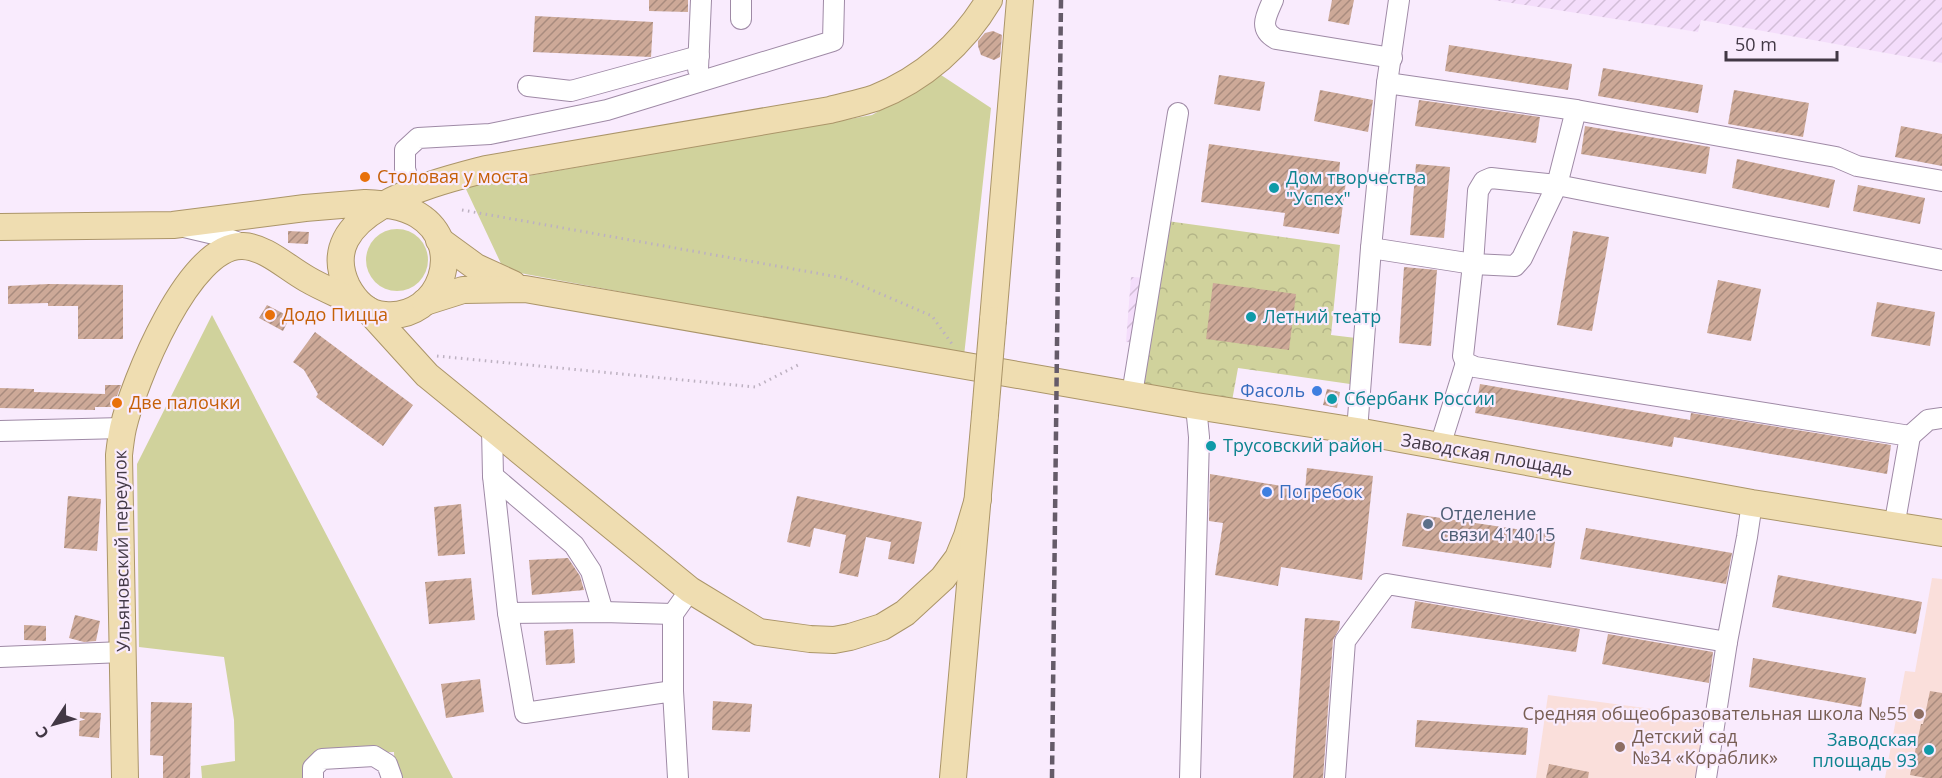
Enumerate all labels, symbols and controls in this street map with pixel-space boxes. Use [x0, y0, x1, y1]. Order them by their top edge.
scale bar [1726, 24, 1837, 62]
text: 50 m [1735, 32, 1777, 56]
place label: Столовая у моста [377, 164, 529, 188]
place label: Дом творчества "Успех" [1286, 165, 1426, 210]
marker: Столовая у моста [358, 170, 372, 184]
marker: Дом творчества "Успех" [1267, 181, 1281, 195]
place label: Додо Пицца [282, 302, 388, 326]
place label: Летний театр [1263, 304, 1381, 328]
marker: Додо Пицца [263, 308, 277, 322]
marker: Летний театр [1244, 310, 1258, 324]
place label: Фасоль [1240, 378, 1305, 402]
marker: Фасоль [1310, 384, 1324, 398]
place label: Сбербанк России [1344, 386, 1495, 410]
place label: Две палочки [129, 390, 240, 414]
marker: Сбербанк России [1325, 392, 1339, 406]
marker: Две палочки [110, 396, 124, 410]
street label: Заводская площадь [1399, 427, 1575, 481]
place label: Трусовский район [1223, 433, 1383, 457]
marker: Трусовский район [1204, 439, 1218, 453]
street label: Ульяновский переулок [107, 449, 135, 652]
place label: Погребок [1279, 479, 1363, 503]
marker: Погребок [1260, 485, 1274, 499]
place label: Отделение связи 414015 [1440, 501, 1556, 546]
marker: Отделение связи 414015 [1421, 517, 1435, 531]
north arrow [24, 694, 84, 754]
place label: Средняя общеобразовательная школа №55 [1522, 701, 1907, 725]
marker: Средняя общеобразовательная школа №55 [1912, 707, 1926, 721]
text: С [30, 722, 54, 743]
place label: Детский сад №34 «Кораблик» [1632, 724, 1778, 769]
place label: Заводская площадь 93 [1812, 727, 1917, 772]
marker: Детский сад №34 «Кораблик» [1613, 740, 1627, 754]
marker: Заводская площадь 93 [1922, 743, 1936, 757]

